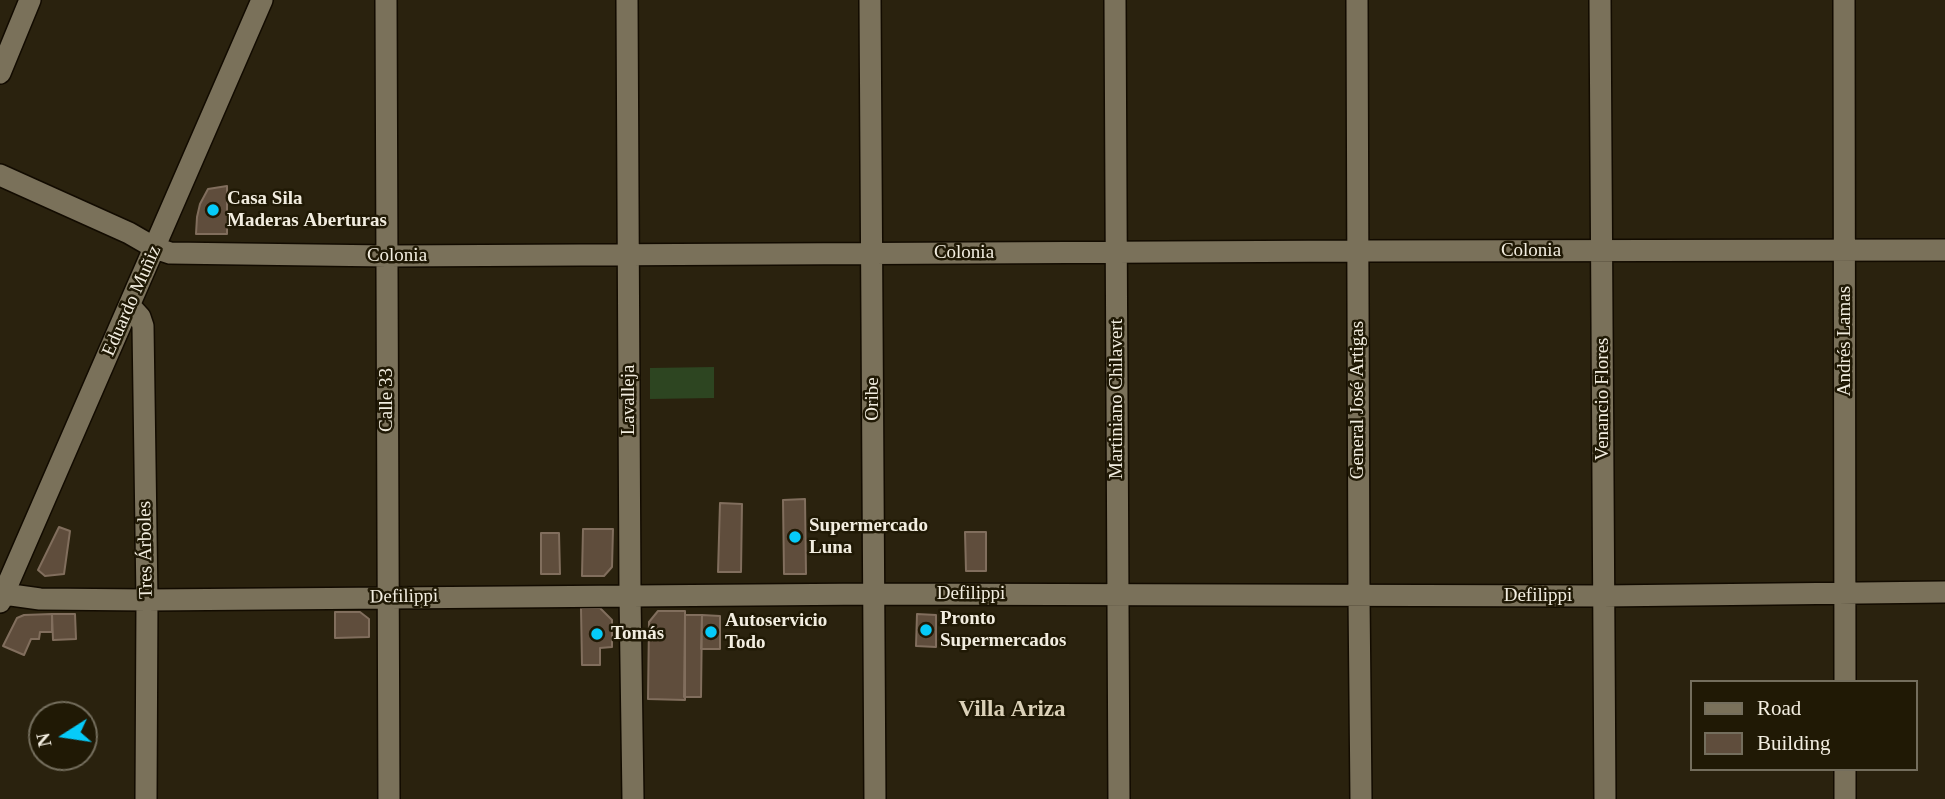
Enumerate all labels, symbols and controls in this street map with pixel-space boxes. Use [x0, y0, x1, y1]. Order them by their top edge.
place label: Casa Sila Maderas Aberturas [227, 188, 387, 232]
marker: Casa Sila Maderas Aberturas [205, 202, 221, 218]
street label: Colonia [1501, 240, 1561, 262]
street label: Eduardo Muñiz [97, 242, 167, 360]
street label: Colonia [934, 242, 994, 264]
street label: Colonia [367, 245, 427, 267]
street label: Andrés Lamas [1834, 286, 1856, 396]
street label: Martiniano Chilavert [1106, 319, 1128, 479]
street label: General José Artigas [1347, 321, 1369, 479]
street label: Venancio Flores [1592, 338, 1614, 460]
street label: Lavalleja [618, 365, 640, 435]
street label: Calle 33 [376, 368, 398, 432]
street label: Oribe [862, 377, 884, 421]
street label: Tres Árboles [134, 501, 158, 599]
place label: Supermercado Luna [809, 515, 928, 559]
marker: Supermercado Luna [787, 529, 803, 545]
street label: Defilippi [937, 583, 1005, 605]
street label: Defilippi [370, 585, 438, 609]
street label: Defilippi [1504, 585, 1572, 607]
place label: Pronto Supermercados [940, 608, 1066, 652]
place label: Autoservicio Todo [725, 610, 827, 654]
marker: Pronto Supermercados [918, 622, 934, 638]
place label: Tomás [611, 623, 664, 645]
marker: Autoservicio Todo [703, 624, 719, 640]
marker: Tomás [589, 626, 605, 642]
legend [1689, 680, 1917, 771]
district label: Villa Ariza [958, 696, 1066, 724]
text: Road [1757, 696, 1801, 720]
north arrow [28, 701, 98, 771]
text: N [32, 731, 56, 749]
text: Building [1757, 731, 1831, 755]

